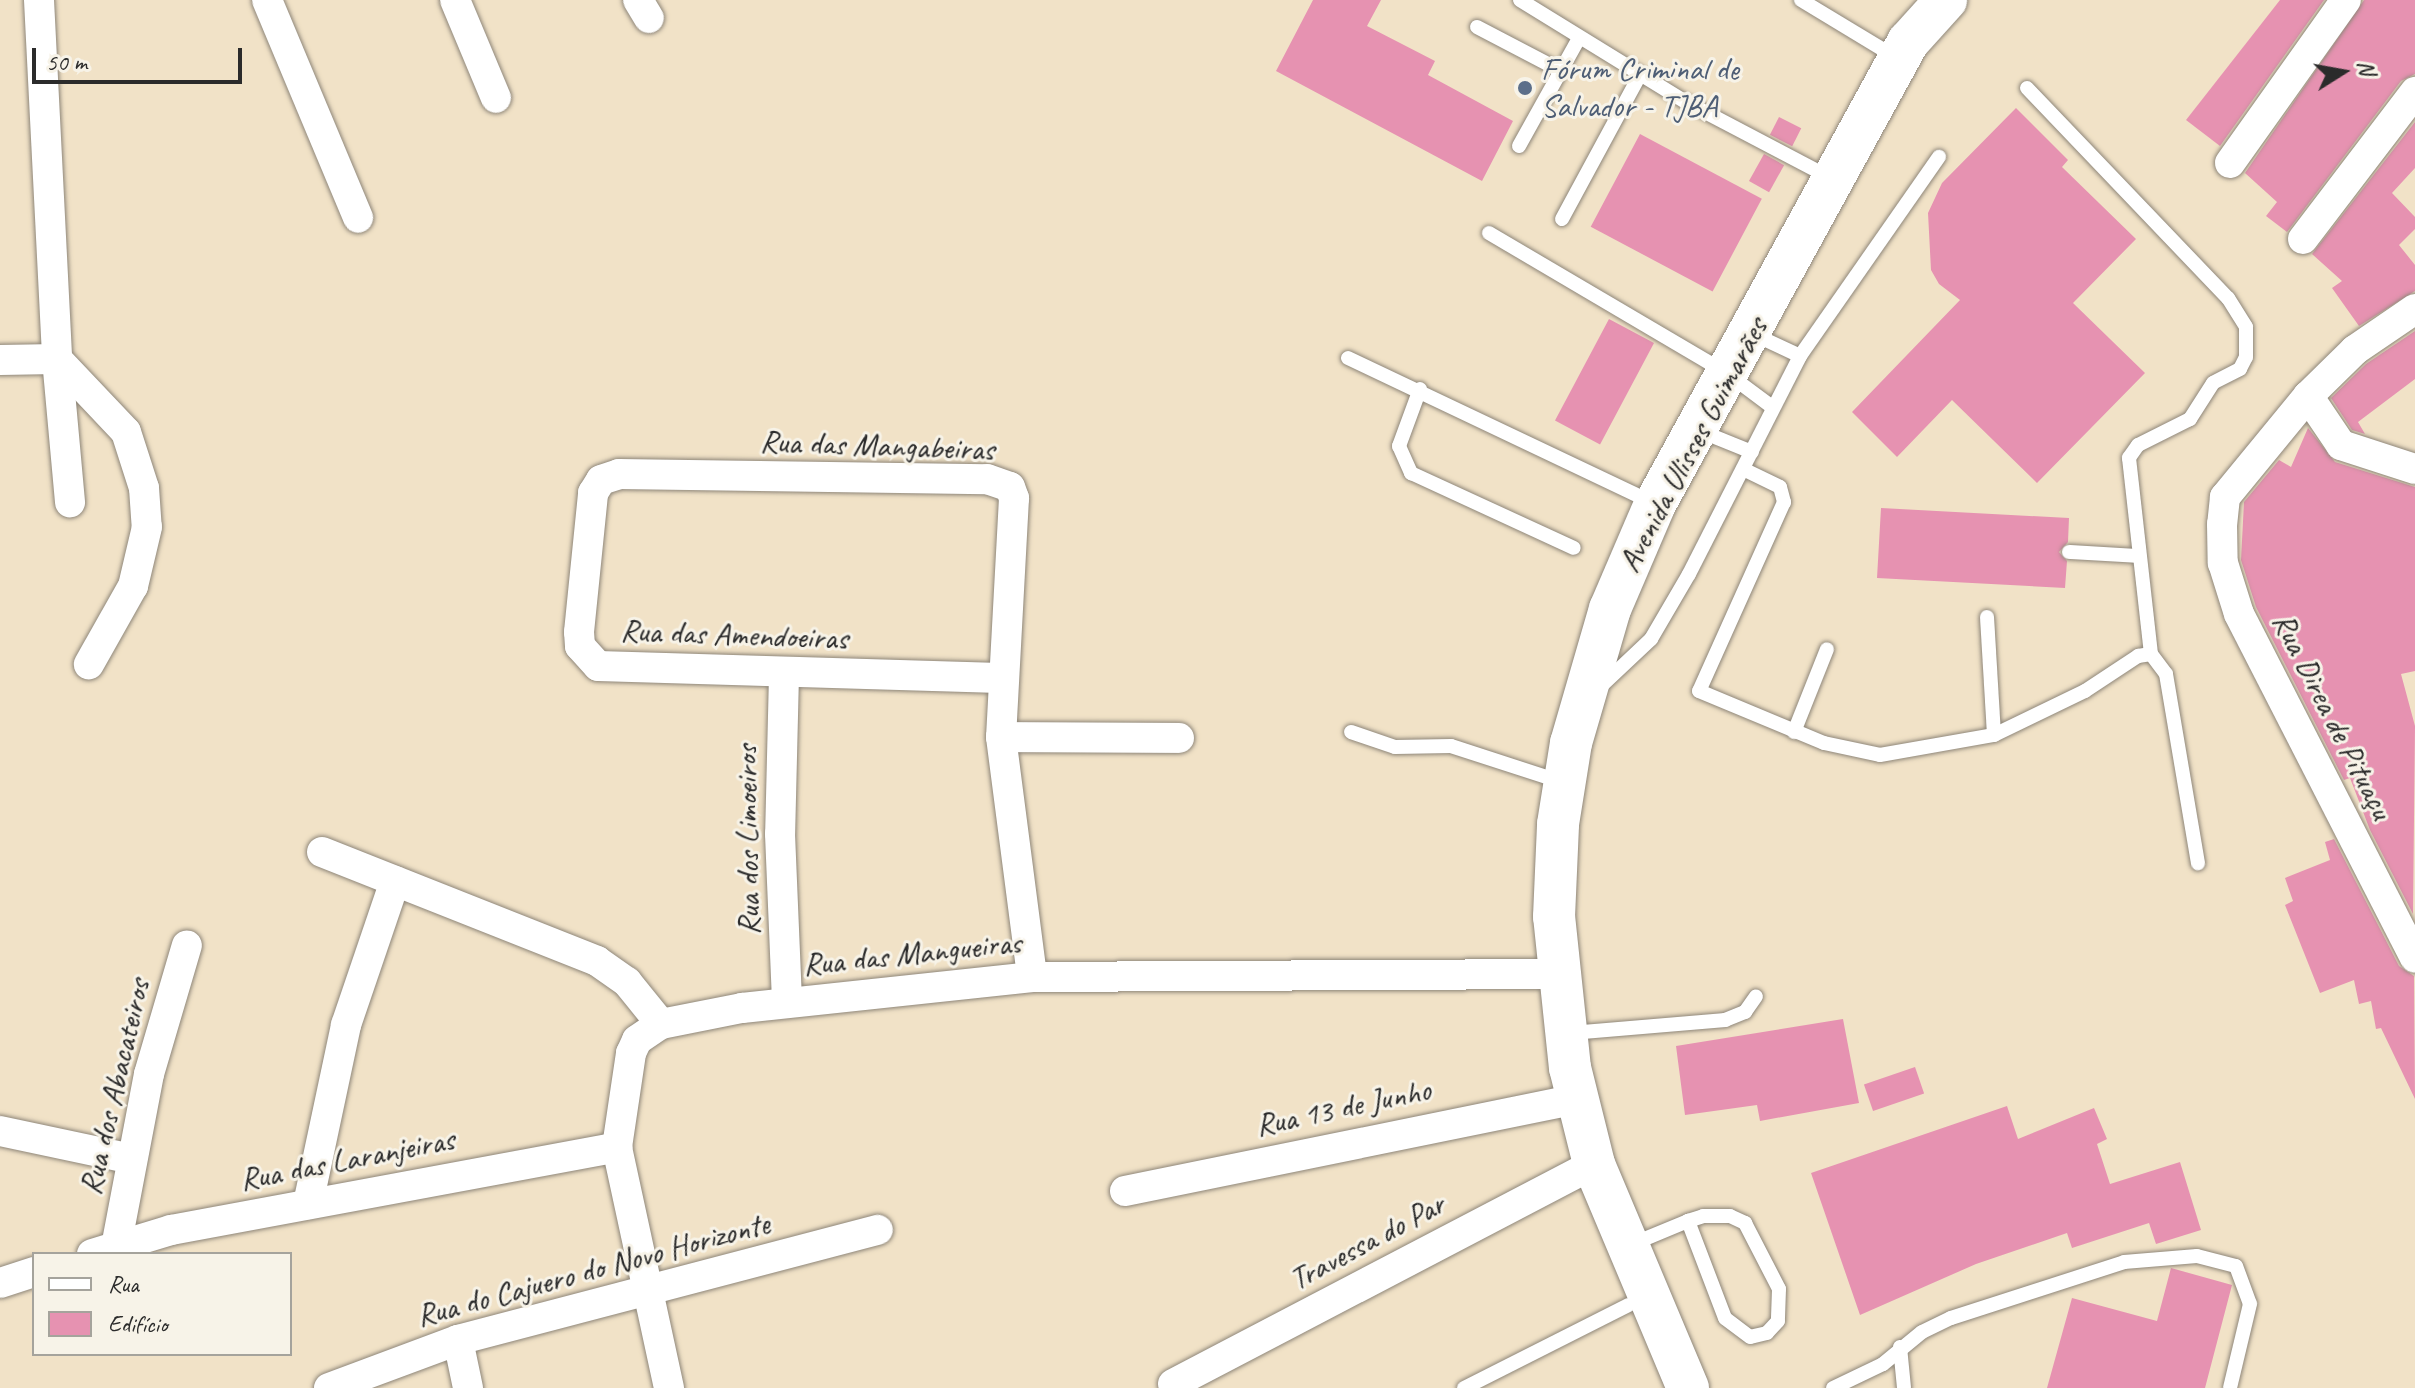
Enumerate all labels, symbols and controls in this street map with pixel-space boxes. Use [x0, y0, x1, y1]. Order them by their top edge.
scale bar [36, 32, 246, 82]
north arrow [2303, 32, 2383, 112]
text: 50 m [46, 47, 87, 77]
place label: Fórum Criminal de Salvador - TJBA [1541, 51, 1739, 126]
text: N [2352, 58, 2382, 77]
marker: Fórum Criminal de Salvador - TJBA [1516, 79, 1534, 97]
street label: Avenida Ulisses Guimarães [1610, 312, 1776, 578]
street label: Rua das Mangabeiras [759, 423, 995, 469]
street label: Rua Direa de Pituaçu [2263, 606, 2401, 826]
street label: Rua das Amendoeiras [619, 612, 849, 658]
street label: Rua dos Limoeiros [727, 744, 769, 936]
street label: Rua das Mangueiras [801, 923, 1023, 985]
street label: Rua dos Abacateiros [72, 976, 158, 1198]
street label: Rua 13 de Junho [1252, 1071, 1434, 1145]
street label: Rua das Laranjeiras [236, 1120, 458, 1200]
street label: Travessa do Par [1282, 1185, 1452, 1299]
street label: Rua do Cajuero do Novo Horizonte [412, 1204, 774, 1336]
legend [32, 1252, 292, 1356]
text: Rua [108, 1269, 139, 1299]
text: Edifício [108, 1309, 168, 1339]

